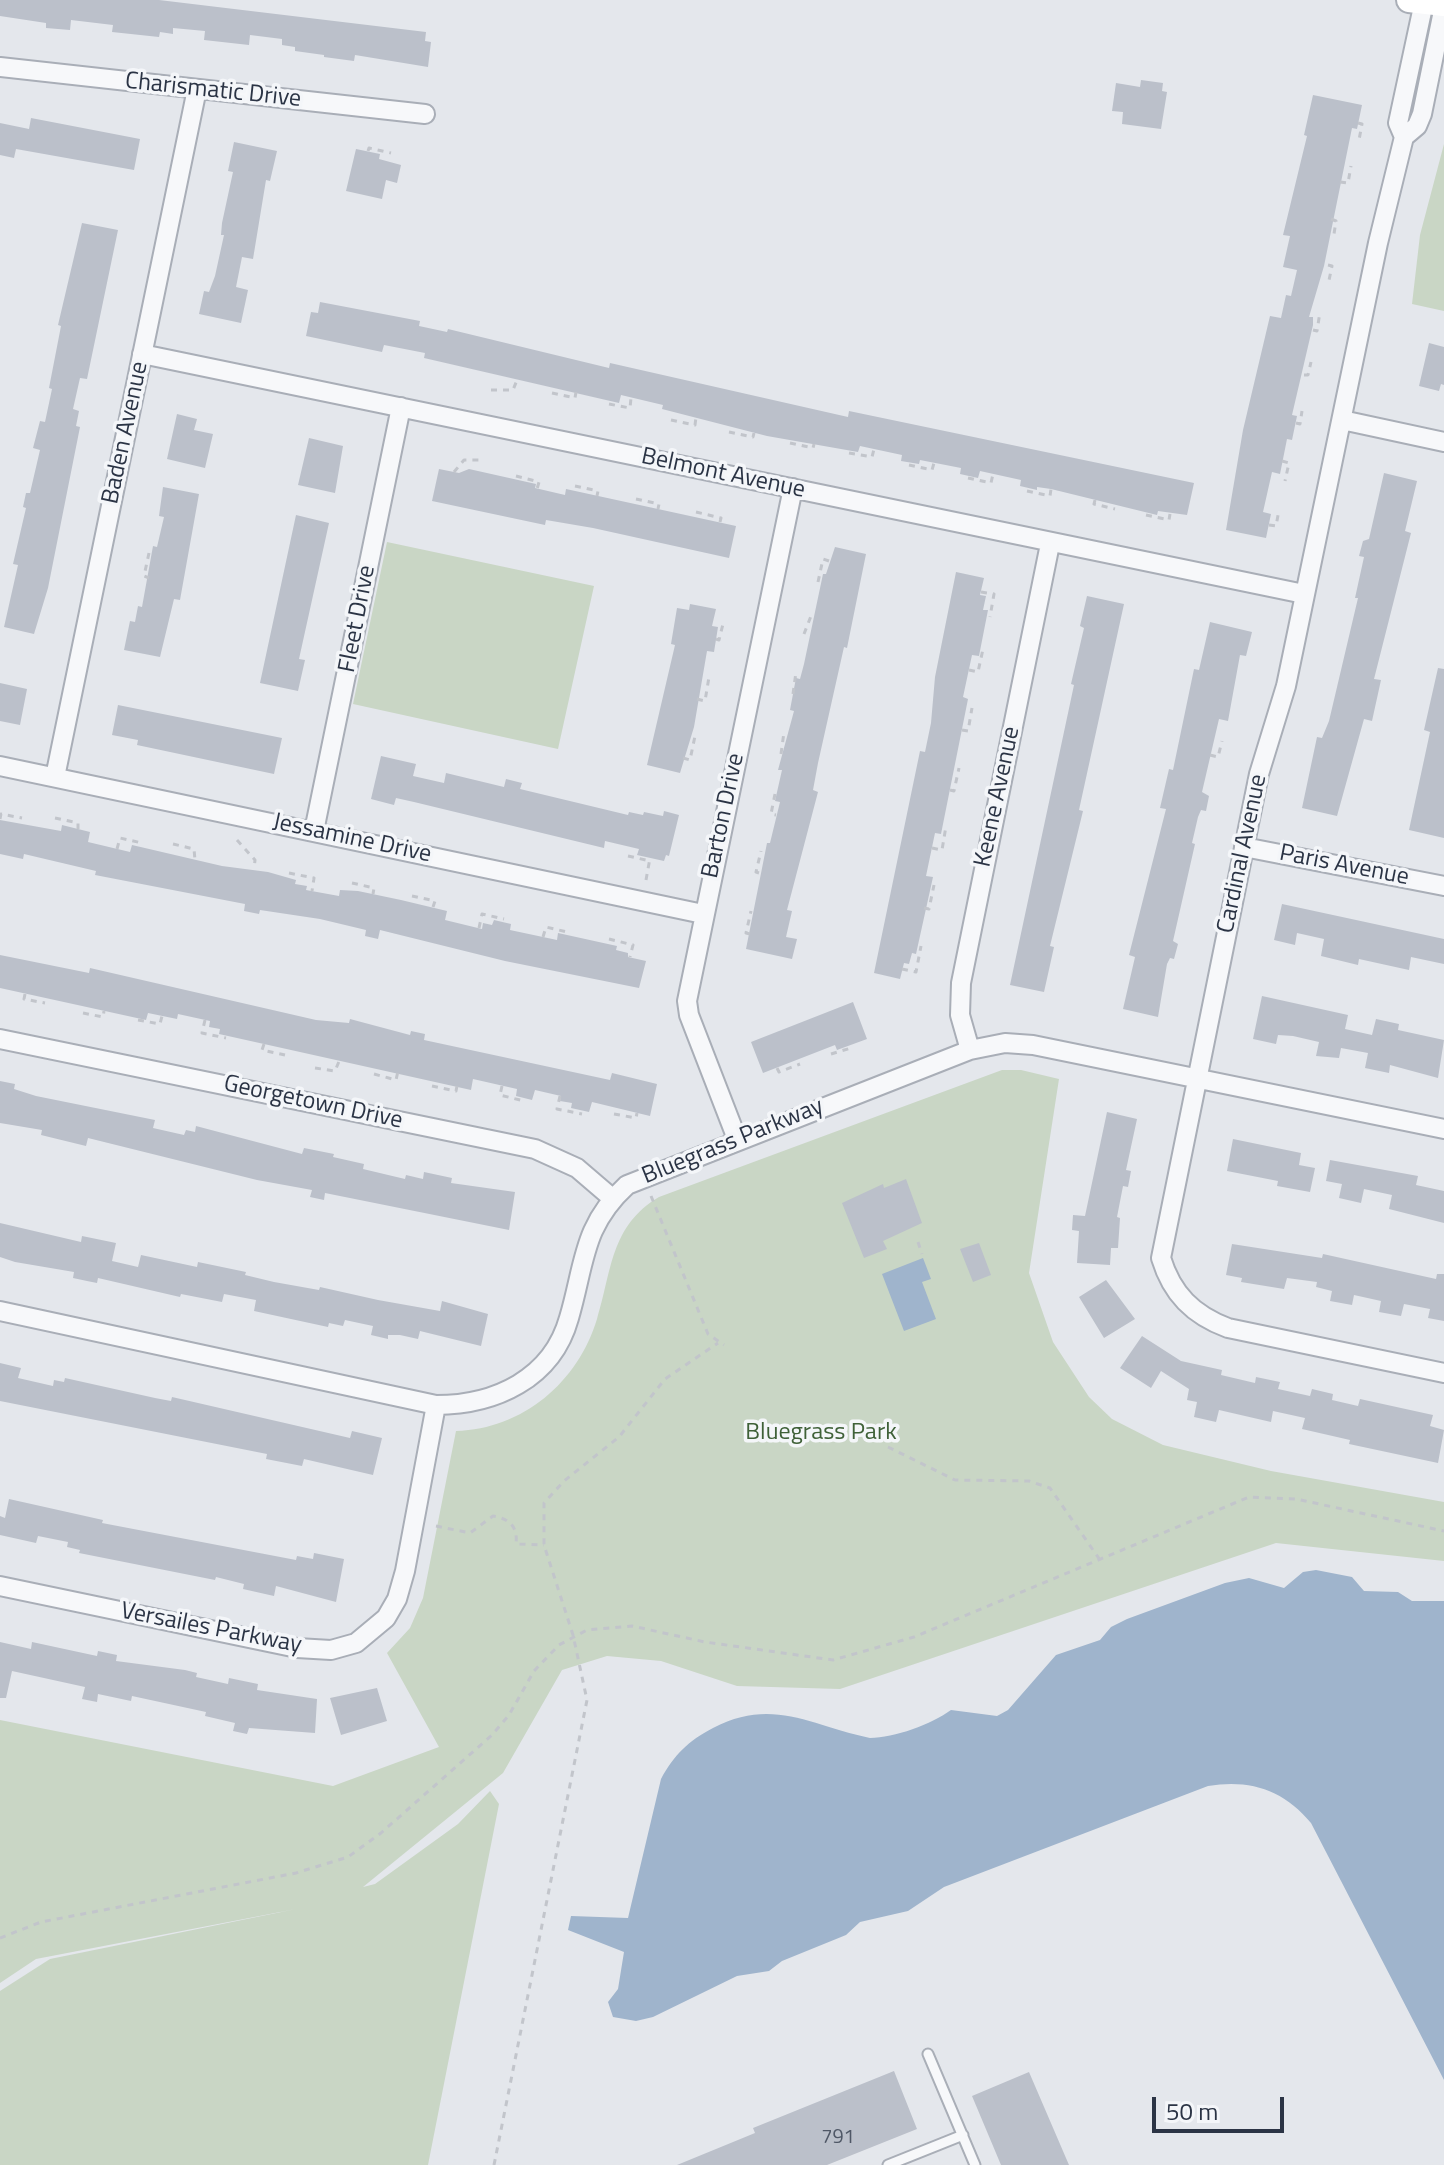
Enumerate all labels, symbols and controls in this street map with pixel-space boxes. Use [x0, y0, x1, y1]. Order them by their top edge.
street label: Charismatic Drive [124, 67, 302, 115]
street label: Baden Avenue [97, 359, 155, 507]
street label: Belmont Avenue [638, 443, 808, 505]
street label: Fleet Drive [334, 563, 382, 675]
street label: Keene Avenue [969, 724, 1027, 870]
street label: Barton Drive [697, 751, 751, 881]
street label: Cardinal Avenue [1212, 772, 1274, 936]
street label: Jessamine Drive [270, 808, 434, 870]
street label: Paris Avenue [1277, 839, 1411, 893]
street label: Georgetown Drive [221, 1070, 405, 1136]
street label: Bluegrass Parkway [638, 1092, 828, 1192]
park label: Bluegrass Park [745, 1419, 897, 1447]
street label: Versailes Parkway [118, 1597, 304, 1661]
scale bar [1156, 2081, 1288, 2131]
text: 50 m [1166, 2093, 1218, 2129]
house number: 791 [821, 2126, 855, 2150]

